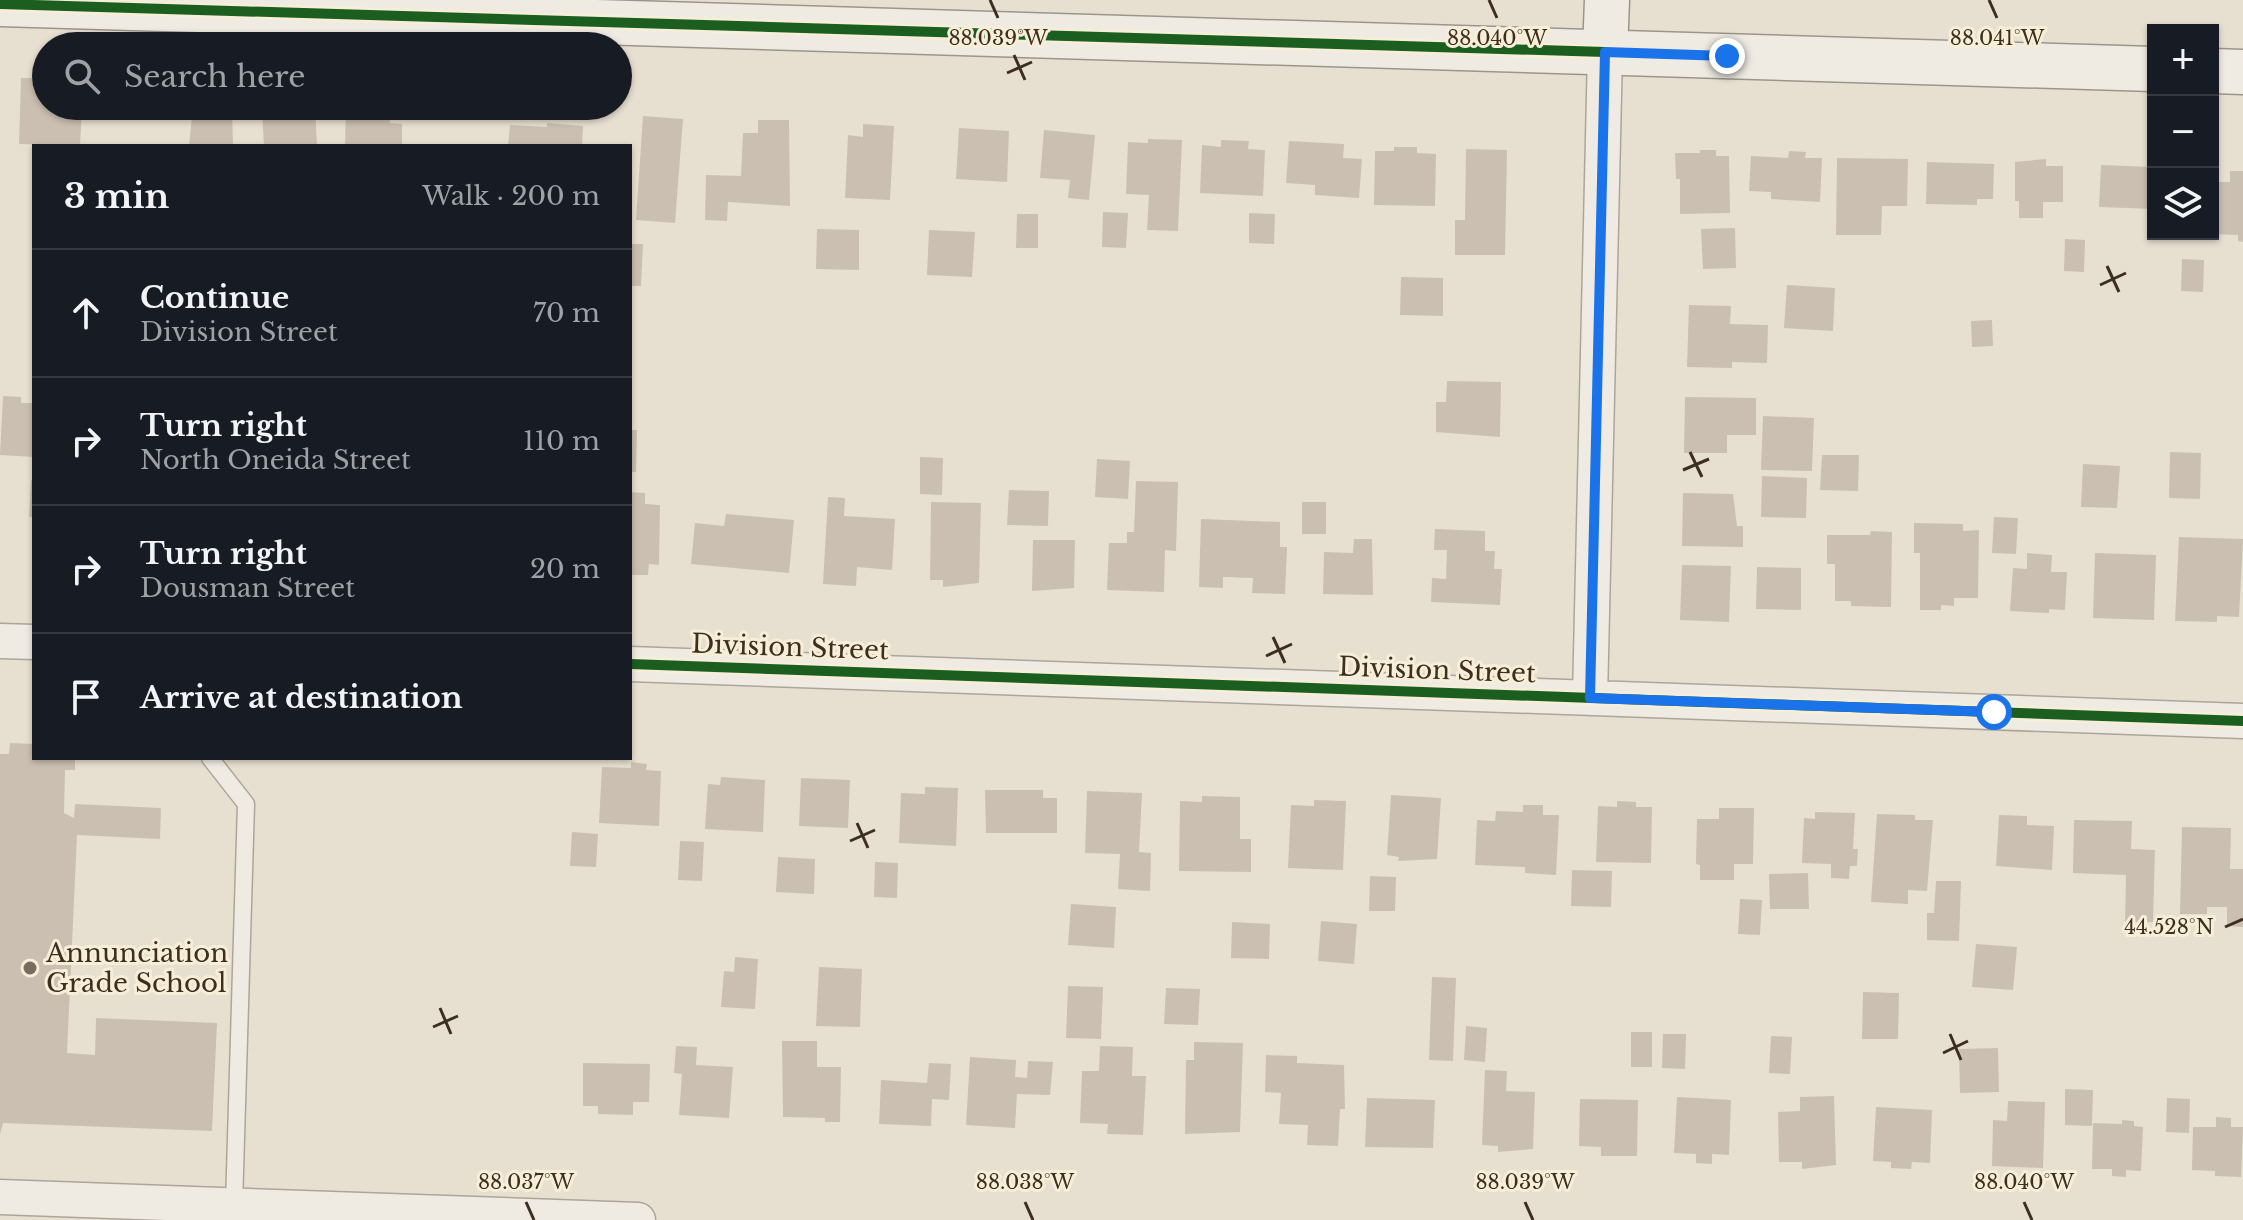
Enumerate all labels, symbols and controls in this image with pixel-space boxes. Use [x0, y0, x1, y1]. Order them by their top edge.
map controls [2147, 24, 2219, 240]
button: + [2147, 24, 2219, 96]
text: 88.039°W [948, 26, 1048, 50]
text: 88.040°W [1447, 26, 1547, 50]
text: 88.041°W [1950, 26, 2045, 50]
search box [32, 32, 632, 120]
route end [1709, 38, 1745, 74]
icon: search [60, 54, 104, 98]
text: Search here [124, 58, 305, 95]
button: − [2147, 96, 2219, 168]
button: layers [2147, 168, 2219, 240]
text: 3 min [64, 175, 169, 217]
text: Walk · 200 m [422, 180, 600, 212]
text: Continue [140, 279, 289, 316]
icon: ahead [64, 291, 108, 335]
text: 70 m [533, 297, 600, 329]
text: Division Street [140, 316, 338, 348]
text: Turn right [140, 407, 307, 444]
icon: right [64, 419, 108, 463]
text: 110 m [523, 425, 600, 457]
text: North Oneida Street [140, 444, 411, 476]
text: Turn right [140, 535, 307, 572]
icon: right [64, 547, 108, 591]
text: 20 m [530, 553, 600, 585]
text: Dousman Street [140, 572, 355, 604]
street label: Division Street [691, 628, 890, 666]
street label: Division Street [1338, 651, 1537, 689]
icon: arrive [64, 675, 108, 719]
text: Arrive at destination [140, 679, 463, 716]
route start [1976, 694, 2012, 730]
text: 44.528°N [2124, 915, 2214, 939]
place label: Annunciation Grade School [45, 937, 228, 999]
marker: Annunciation Grade School [21, 959, 39, 977]
text: 88.037°W [478, 1170, 575, 1194]
text: 88.038°W [976, 1170, 1075, 1194]
text: 88.039°W [1475, 1170, 1575, 1194]
text: 88.040°W [1974, 1170, 2074, 1194]

